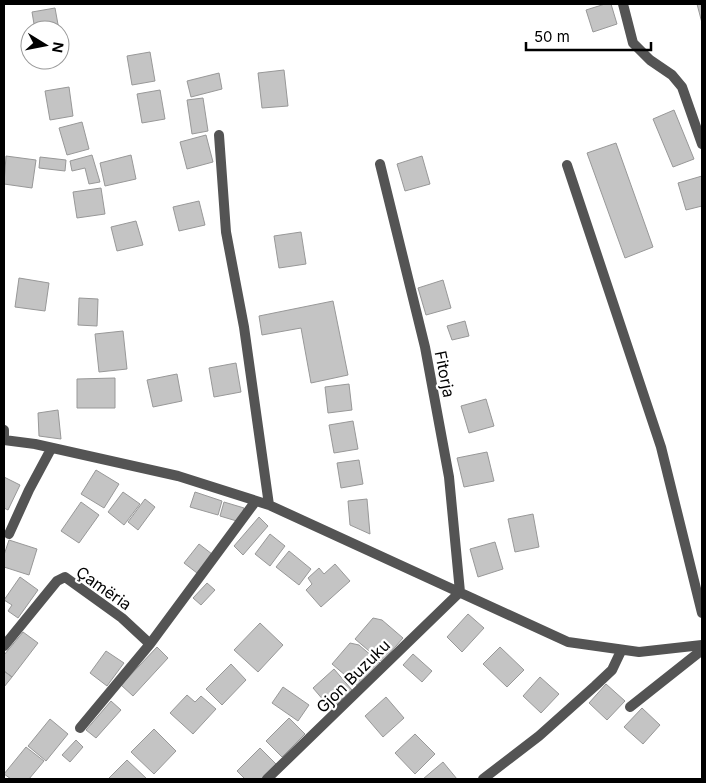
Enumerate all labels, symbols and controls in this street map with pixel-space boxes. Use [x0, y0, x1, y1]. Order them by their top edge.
north arrow [20, 20, 70, 70]
scale bar [526, 20, 651, 52]
text: 50 m [534, 27, 570, 46]
text: N [49, 41, 68, 54]
street label: Fitorja [431, 349, 459, 399]
street label: Çamëria [72, 562, 136, 614]
street label: Gjon Buzuku [312, 635, 394, 717]

